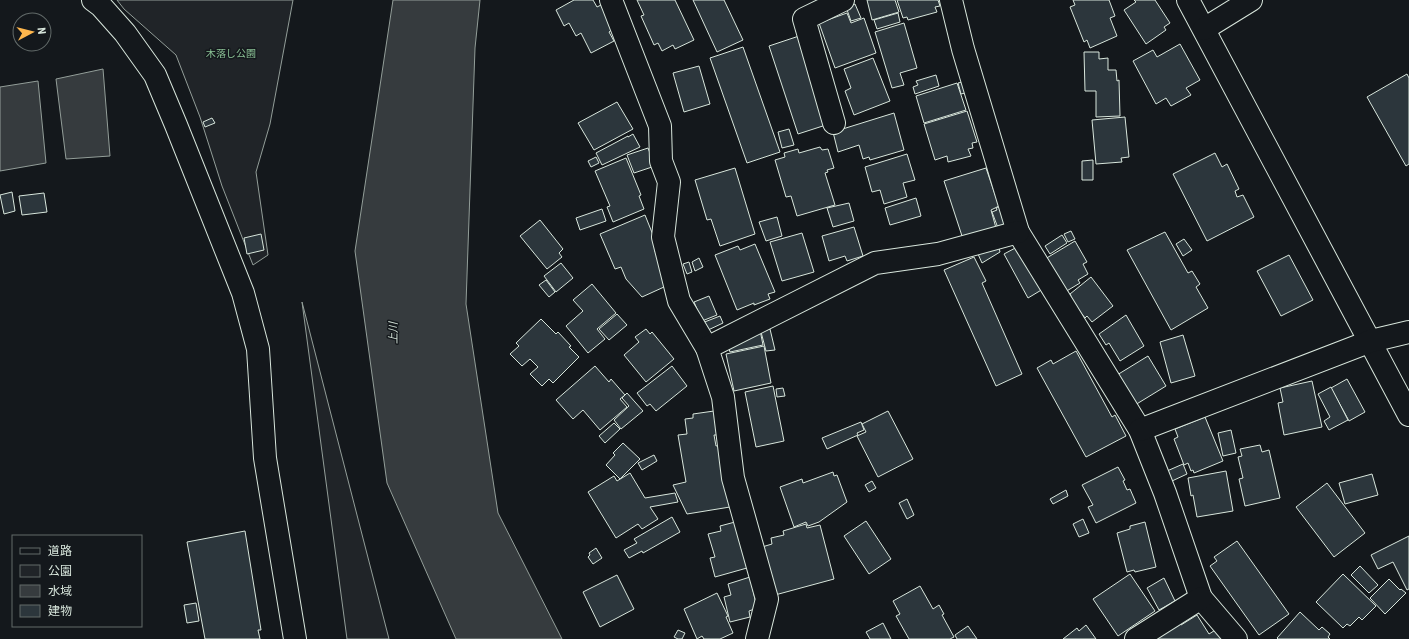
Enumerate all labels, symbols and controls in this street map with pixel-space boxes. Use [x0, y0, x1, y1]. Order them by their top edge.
north arrow [12, 12, 52, 52]
text: N [35, 27, 48, 35]
park label: 木落し公園 [206, 48, 256, 59]
water label: 上川 [387, 321, 400, 344]
legend [12, 535, 142, 627]
text: 道路 [48, 544, 72, 558]
text: 公園 [48, 564, 72, 578]
text: 水域 [48, 584, 72, 598]
text: 建物 [48, 604, 72, 618]

